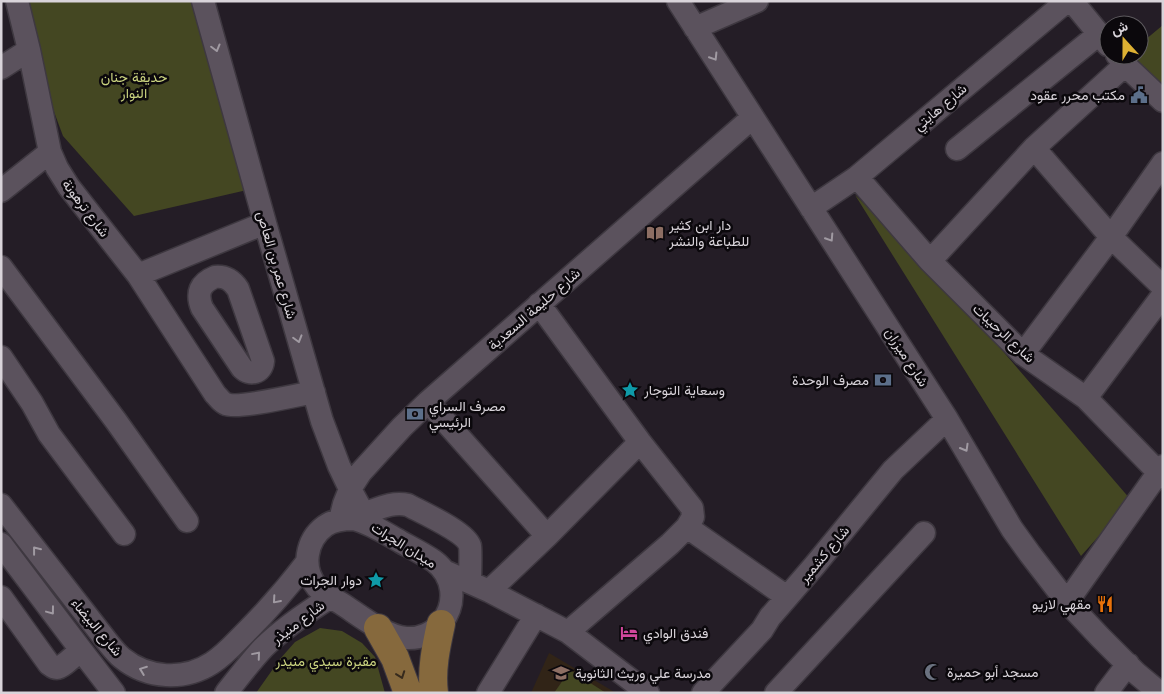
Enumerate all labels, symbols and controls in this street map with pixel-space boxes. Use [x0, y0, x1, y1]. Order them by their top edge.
north arrow [1099, 15, 1149, 65]
text: ش [1108, 16, 1131, 39]
one-way arrow [211, 44, 221, 52]
one-way arrow [707, 52, 717, 61]
park label: حديقة جنان النوار [101, 68, 167, 102]
street label: شارع هايتي [910, 80, 972, 137]
public building icon: مكتب محرر عقود [1129, 85, 1149, 105]
place label: مكتب محرر عقود [1030, 86, 1125, 104]
street label: شارع ترهونة [57, 175, 114, 242]
street label: شارع عمر بن العاص [251, 209, 301, 322]
place label: دار ابن كثير للطباعة والنشر [668, 216, 749, 250]
library icon: دار ابن كثير للطباعة والنشر [645, 223, 665, 243]
one-way arrow [824, 232, 833, 241]
street label: شارع حليمة السعدية [484, 264, 585, 355]
street label: شارع الرحيبات [968, 300, 1039, 368]
street label: شارع ميزران [880, 324, 933, 391]
one-way arrow [293, 335, 303, 343]
bank icon: مصرف الوحدة [873, 370, 893, 390]
place label: مصرف الوحدة [792, 371, 869, 389]
place icon: وسعاية التوجار [620, 380, 640, 400]
place label: وسعاية التوجار [643, 381, 725, 399]
place label: مصرف السراي الرئيسي [429, 397, 506, 434]
bank icon: مصرف السراي الرئيسي [405, 404, 425, 424]
one-way arrow [958, 443, 968, 452]
street label: ميدان الجرات [368, 518, 440, 572]
street label: شارع كشمير [794, 522, 855, 588]
one-way arrow [34, 547, 42, 556]
place icon: دوار الجرات [366, 570, 386, 590]
place label: دوار الجرات [300, 571, 362, 589]
street label: شارع البيضاء [66, 594, 127, 661]
restaurant icon: مقهي لازيو [1095, 594, 1115, 614]
one-way arrow [273, 595, 282, 604]
place label: مقهي لازيو [1032, 595, 1091, 616]
street label: شارع منيذر [267, 596, 329, 650]
one-way arrow [46, 605, 54, 614]
hotel icon: فندق الوادي [619, 623, 639, 643]
place label: فندق الوادي [643, 624, 709, 645]
one-way arrow [252, 652, 261, 661]
park label: مقبرة سيدي منيدر [275, 652, 376, 673]
mosque icon: مسجد أبو حميرة [923, 662, 943, 682]
school or university icon: مدرسة علي وريث الثانوية [551, 663, 571, 683]
place label: مسجد أبو حميرة [947, 663, 1039, 681]
place label: مدرسة علي وريث الثانوية [575, 664, 711, 685]
one-way arrow [139, 666, 148, 676]
one-way arrow [395, 671, 405, 679]

